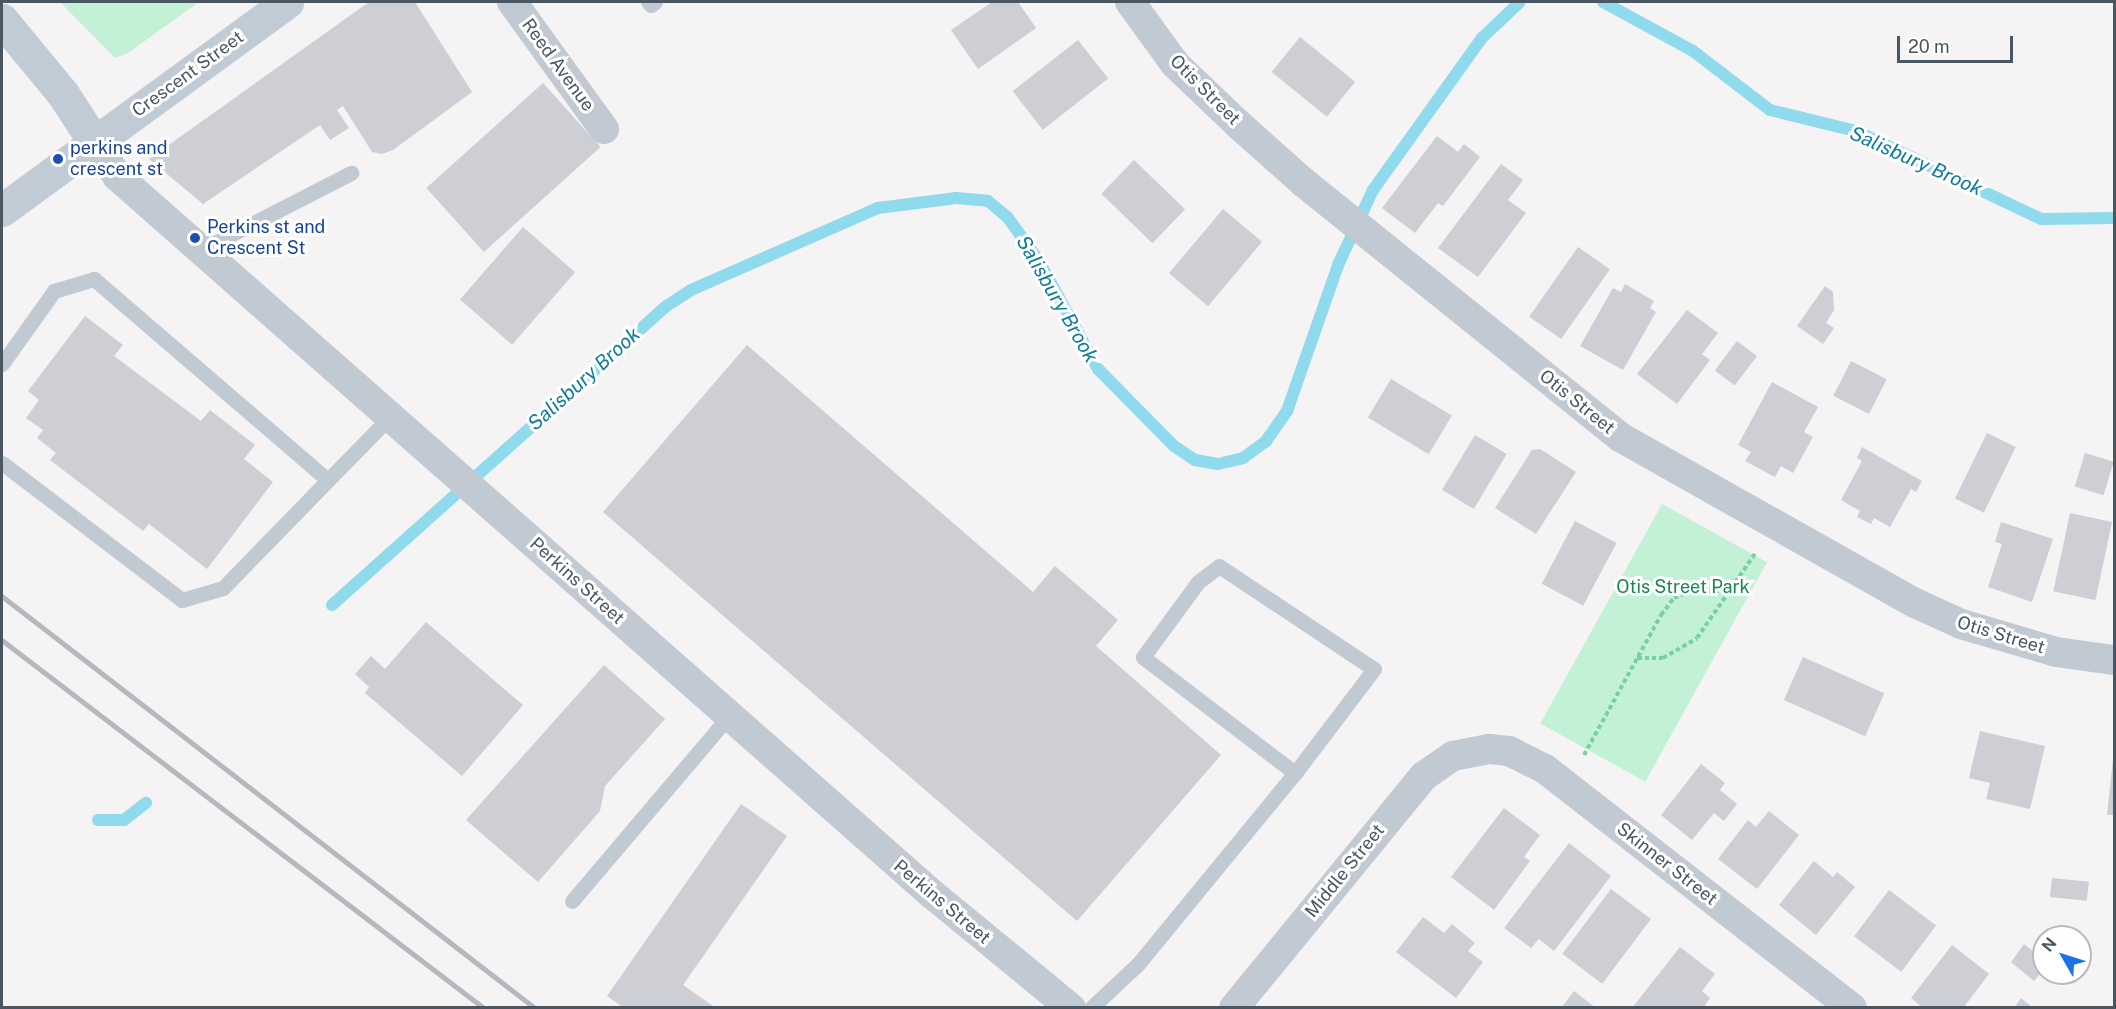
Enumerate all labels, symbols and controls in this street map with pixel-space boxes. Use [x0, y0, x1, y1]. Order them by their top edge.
street label: Reed Avenue [517, 14, 599, 116]
scale bar [1900, 24, 2016, 62]
street label: Crescent Street [128, 26, 248, 122]
text: 20 m [1908, 36, 1950, 57]
street label: Otis Street [1165, 50, 1245, 130]
water label: Salisbury Brook [1846, 121, 1986, 201]
place label: perkins and crescent st [70, 138, 167, 180]
marker: perkins and crescent st [51, 152, 65, 166]
place label: Perkins st and Crescent St [207, 217, 325, 260]
marker: Perkins st and Crescent St [188, 231, 202, 245]
water label: Salisbury Brook [1011, 231, 1103, 367]
water label: Salisbury Brook [523, 322, 645, 436]
street label: Otis Street [1535, 365, 1619, 439]
street label: Perkins Street [525, 533, 629, 629]
park label: Otis Street Park [1616, 576, 1750, 598]
street label: Otis Street [1955, 611, 2047, 659]
street label: Skinner Street [1612, 818, 1722, 910]
street label: Middle Street [1301, 820, 1389, 922]
street label: Perkins Street [889, 855, 995, 949]
north arrow [2032, 925, 2092, 985]
text: N [2038, 934, 2060, 955]

